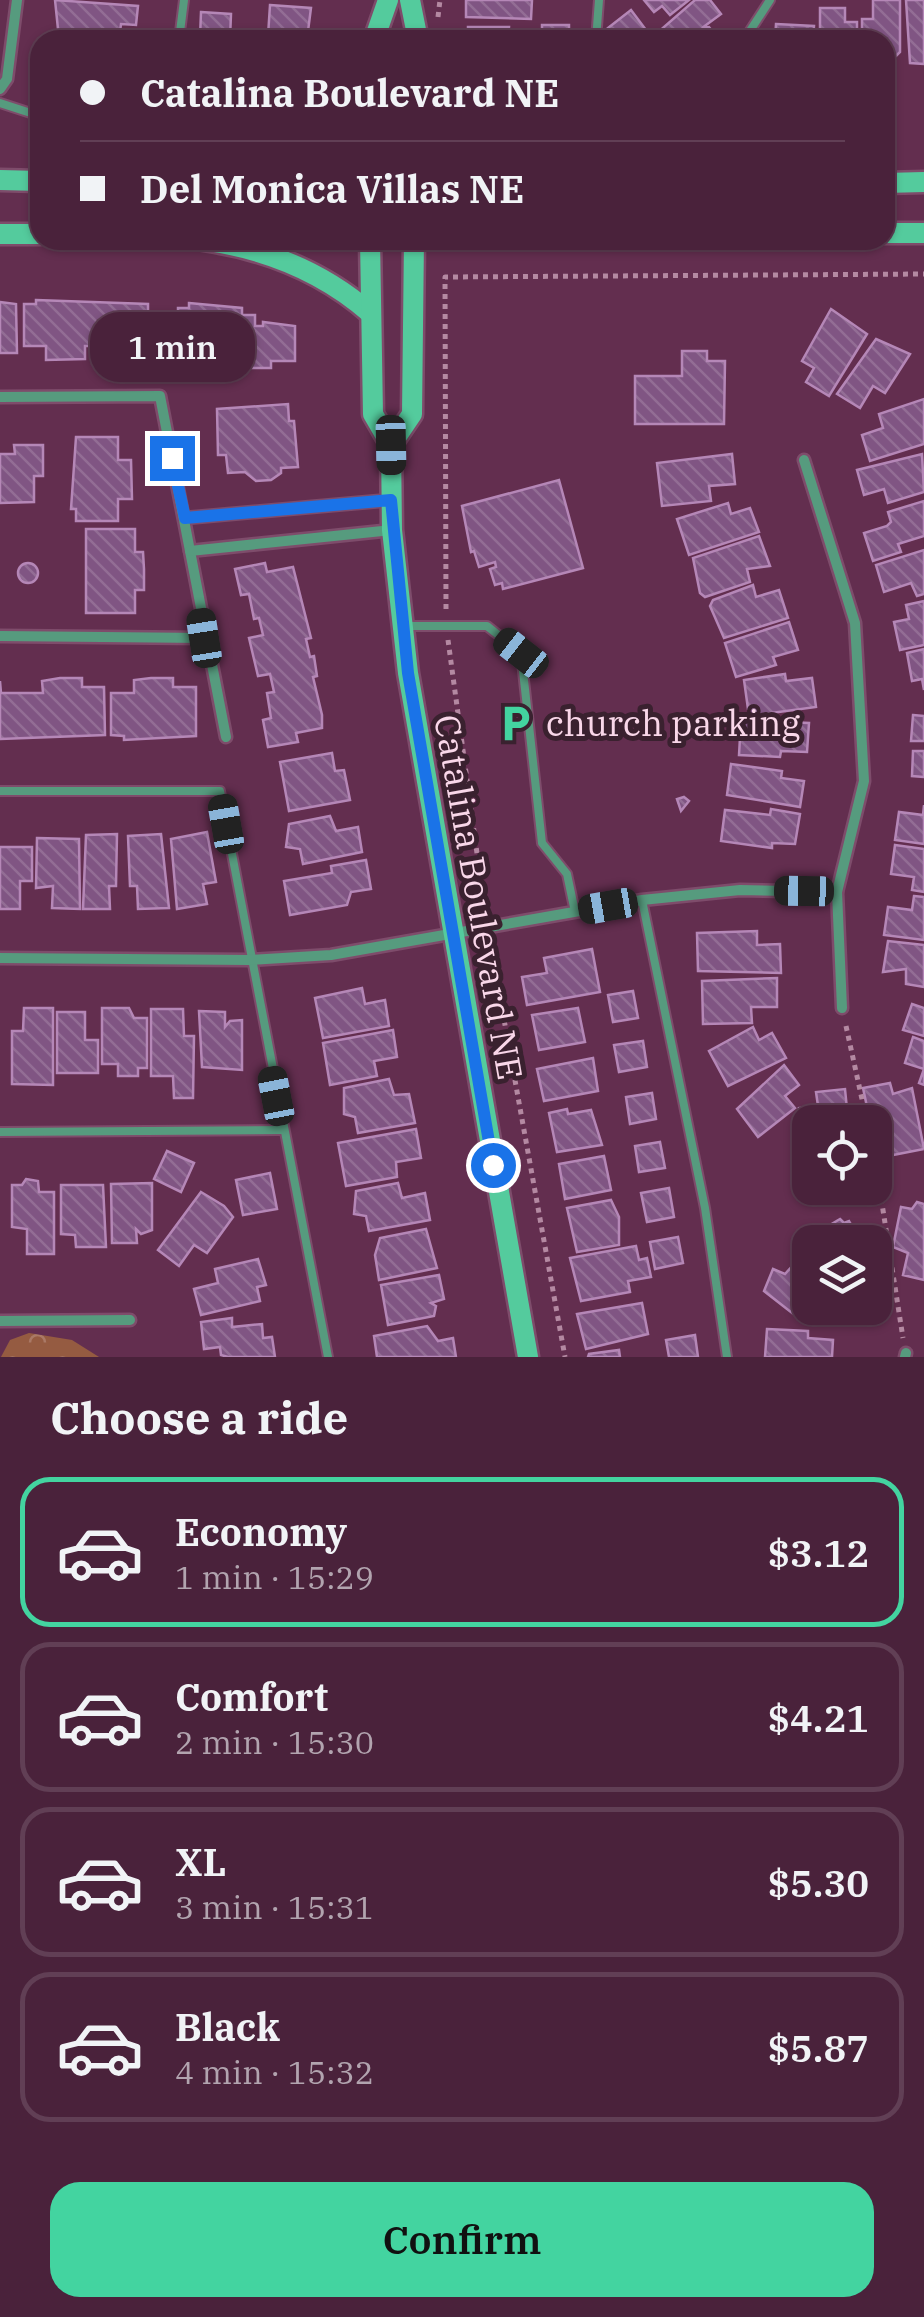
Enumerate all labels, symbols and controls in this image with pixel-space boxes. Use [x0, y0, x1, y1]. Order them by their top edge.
text: Catalina Boulevard NE [140, 68, 559, 117]
text: Del Monica Villas NE [140, 164, 524, 213]
callout: 1 min [90, 313, 254, 383]
text: 1 min [128, 326, 217, 368]
car [375, 415, 407, 475]
route end [150, 436, 195, 481]
car [184, 606, 224, 670]
car [488, 623, 554, 683]
place label: church parking [546, 700, 800, 746]
parking icon: church parking [495, 702, 537, 744]
street label: Catalina Boulevard NE [424, 711, 534, 1083]
car [206, 792, 246, 856]
car [774, 875, 834, 907]
car [576, 886, 640, 926]
car [256, 1064, 296, 1128]
map controls [792, 1105, 892, 1325]
button: locate [792, 1105, 892, 1205]
route start [471, 1143, 516, 1188]
button: layers [792, 1225, 892, 1325]
text: Choose a ride [50, 1388, 348, 1446]
icon: car [55, 1507, 145, 1597]
text: Economy [175, 1507, 347, 1556]
text: $3.12 [767, 1528, 869, 1577]
text: 1 min · 15:29 [175, 1556, 374, 1598]
icon: car [55, 1672, 145, 1762]
text: Comfort [175, 1672, 328, 1721]
text: $4.21 [767, 1693, 869, 1742]
text: 2 min · 15:30 [175, 1721, 374, 1763]
icon: car [55, 1837, 145, 1927]
text: XL [175, 1837, 226, 1886]
text: $5.30 [767, 1858, 869, 1907]
text: 3 min · 15:31 [175, 1886, 374, 1928]
icon: car [55, 2002, 145, 2092]
text: Black [175, 2002, 280, 2051]
text: $5.87 [767, 2023, 869, 2072]
text: 4 min · 15:32 [175, 2051, 374, 2093]
button: Confirm [50, 2182, 874, 2297]

